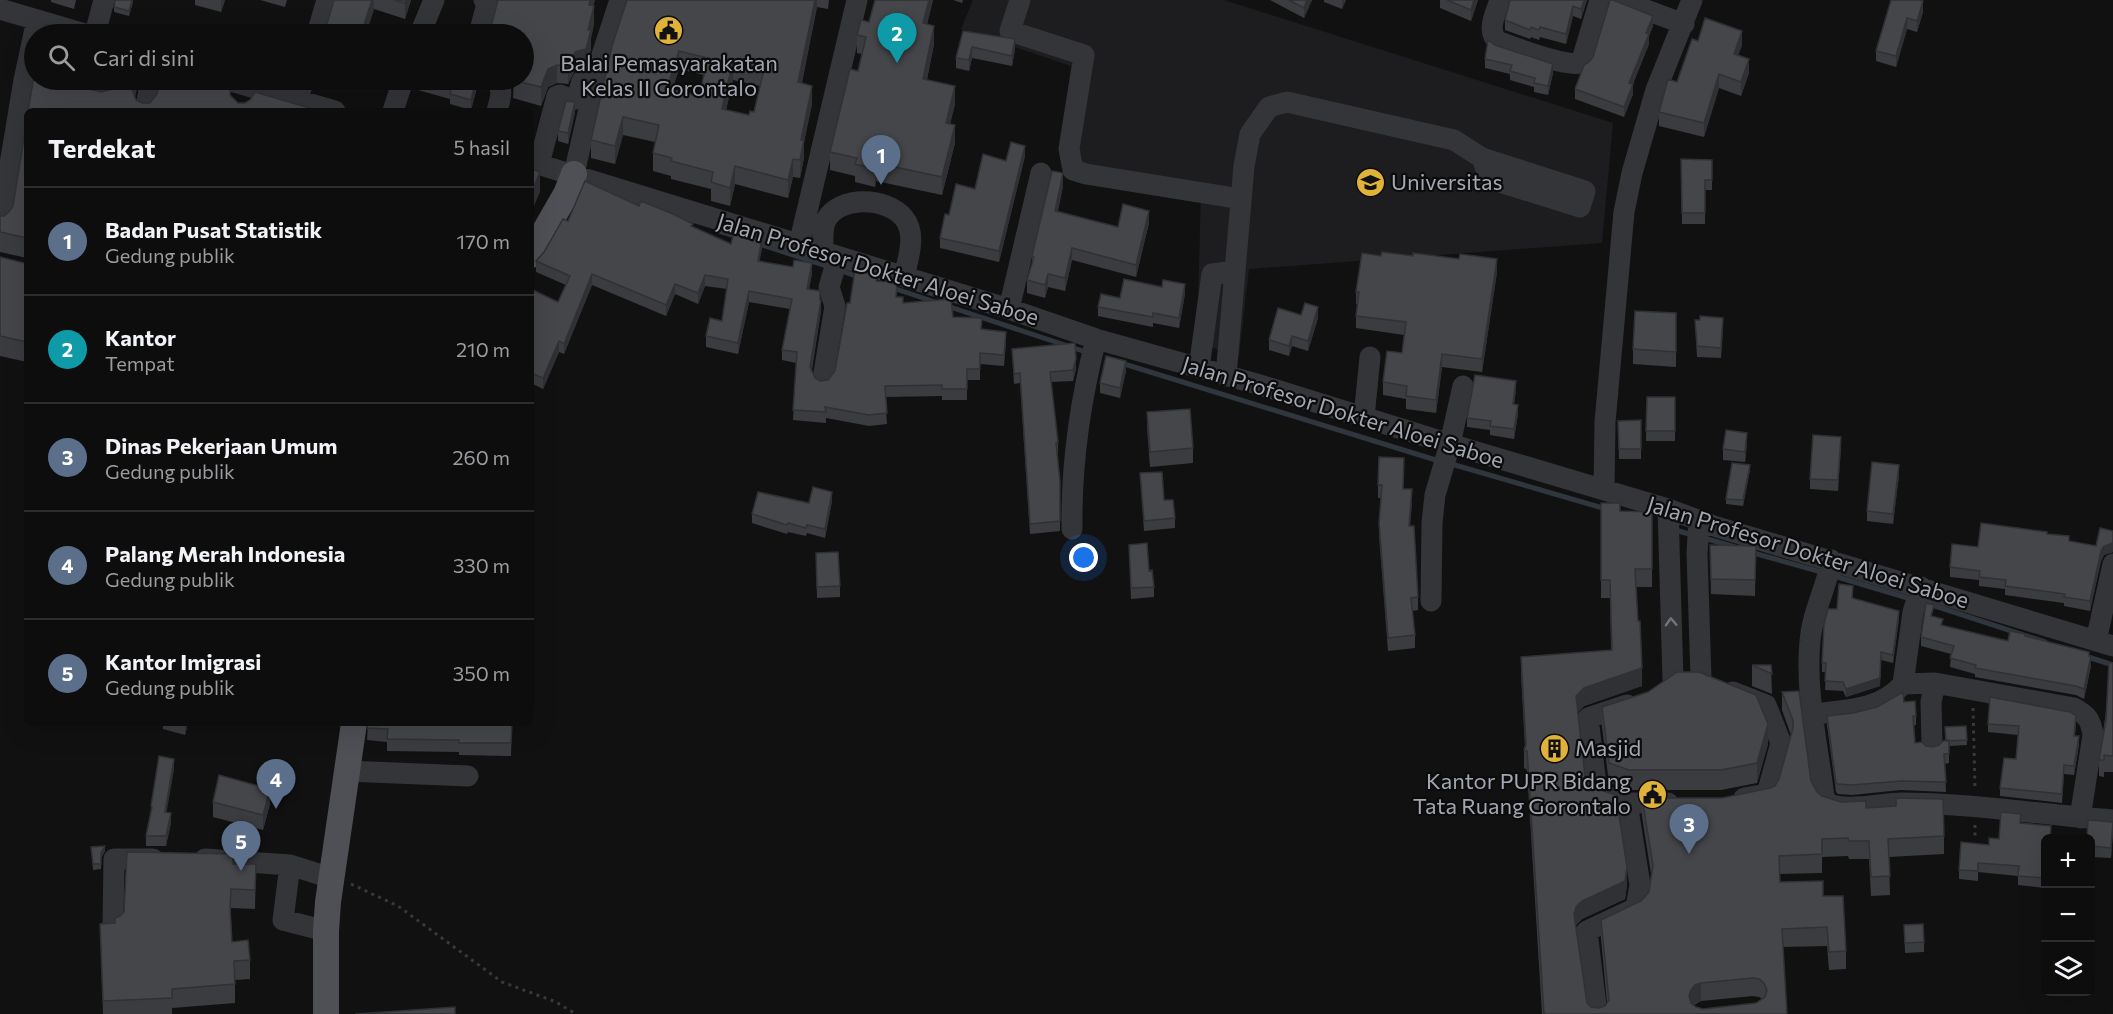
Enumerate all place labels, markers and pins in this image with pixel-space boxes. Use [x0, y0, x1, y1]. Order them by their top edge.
pin: 2 [878, 14, 916, 63]
public building icon: Balai Pemasyarakatan Kelas II Gorontalo [653, 15, 685, 47]
place label: Balai Pemasyarakatan Kelas II Gorontalo [560, 49, 778, 101]
pin: 1 [862, 136, 900, 185]
school or university icon: Universitas [1354, 166, 1386, 198]
place label: Universitas [1391, 168, 1502, 195]
building icon: Masjid [1538, 732, 1570, 764]
place label: Masjid [1575, 734, 1641, 761]
pin: 4 [256, 760, 296, 809]
place label: Kantor PUPR Bidang Tata Ruang Gorontalo [1413, 767, 1631, 819]
public building icon: Kantor PUPR Bidang Tata Ruang Gorontalo [1636, 778, 1668, 810]
pin: 3 [1670, 804, 1708, 854]
pin: 5 [222, 822, 260, 871]

